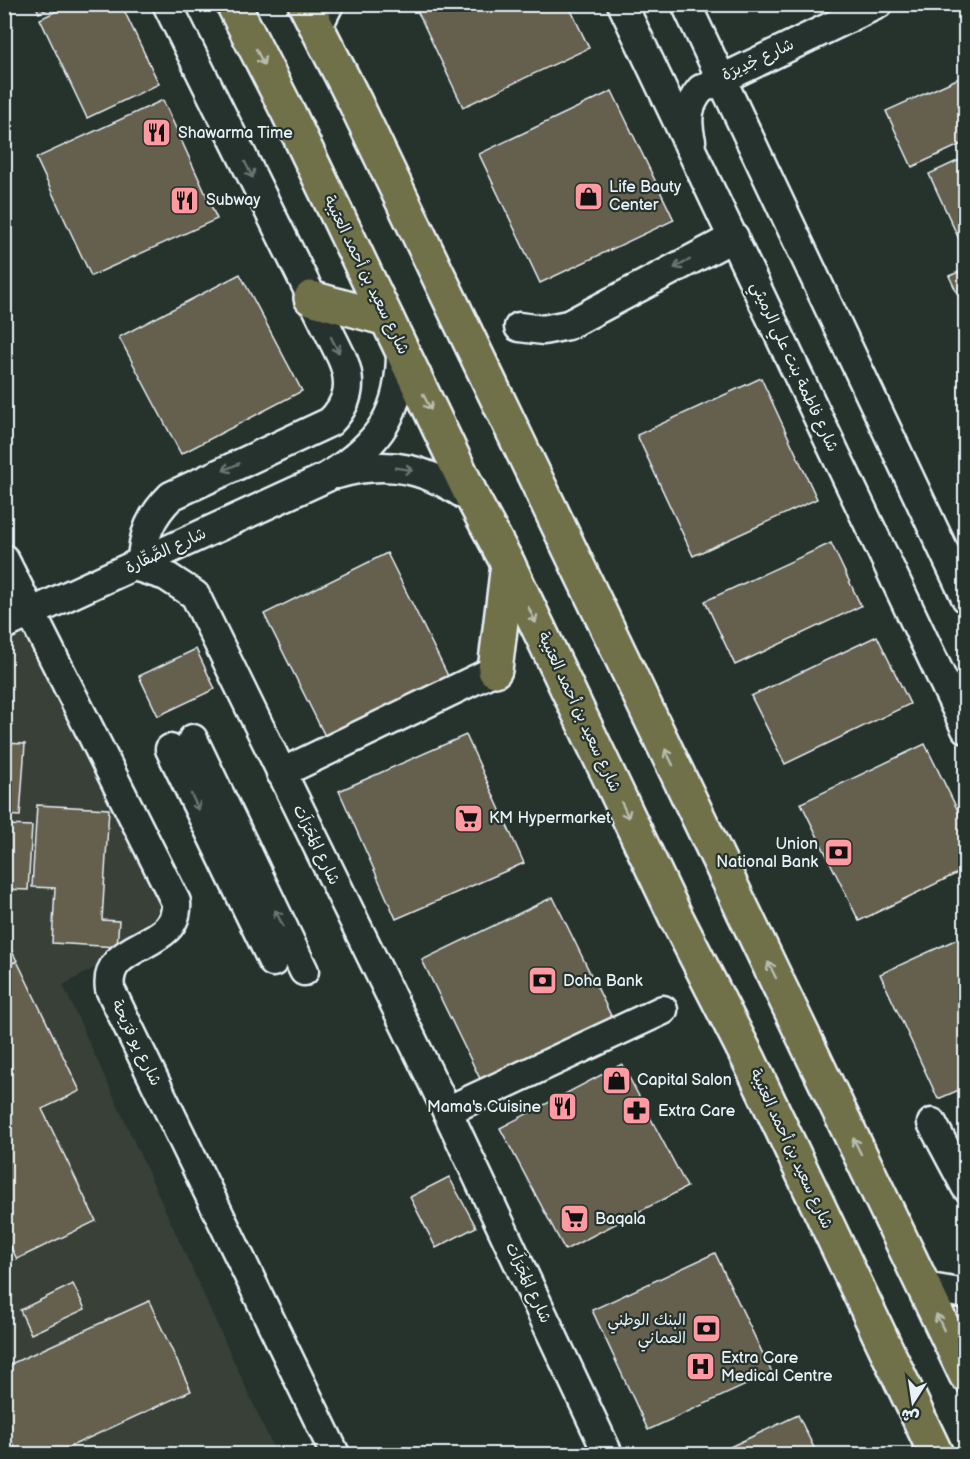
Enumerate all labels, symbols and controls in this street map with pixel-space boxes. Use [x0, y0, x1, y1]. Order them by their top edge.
street label: شارع جْدِيرَة [719, 35, 798, 86]
one-way arrow [254, 47, 266, 65]
restaurant icon: Shawarma Time [141, 117, 173, 149]
place label: Shawarma Time [178, 124, 293, 143]
one-way arrow [243, 161, 255, 179]
place label: Life Bauty Center [609, 178, 682, 215]
shop icon: Life Bauty Center [572, 180, 604, 212]
restaurant icon: Subway [169, 184, 201, 216]
place label: Subway [206, 191, 261, 210]
street label: شارع سعيد بن أحمد العتيبة [318, 192, 413, 358]
one-way arrow [674, 258, 691, 270]
street label: شارع فاطمة بنت علي الرميثي [743, 279, 842, 457]
one-way arrow [330, 335, 342, 353]
one-way arrow [422, 393, 434, 411]
one-way arrow [223, 462, 241, 474]
one-way arrow [394, 463, 414, 474]
street label: شارع الصَّقّارة [122, 522, 210, 579]
one-way arrow [527, 605, 539, 623]
street label: شارع سعيد بن أحمد العتيبة [533, 629, 624, 795]
one-way arrow [663, 748, 675, 766]
one-way arrow [190, 792, 202, 810]
one-way arrow [619, 800, 631, 818]
street label: شارع المَجَرَاَت [288, 801, 345, 889]
supermarket icon: KM Hypermarket [452, 802, 484, 834]
place label: KM Hypermarket [489, 809, 611, 828]
place label: Union National Bank [716, 835, 818, 872]
bank icon: Union National Bank [823, 837, 855, 869]
one-way arrow [273, 910, 285, 927]
one-way arrow [765, 962, 777, 980]
bank icon: Doha Bank [526, 965, 558, 997]
place label: Doha Bank [563, 972, 643, 991]
street label: شارع يو فرَيحة [106, 997, 165, 1089]
shop icon: Capital Salon [600, 1064, 632, 1096]
street label: شارع سعيد بن أحمد العتيبة [745, 1066, 836, 1232]
place label: Capital Salon [637, 1071, 732, 1090]
restaurant icon: Mama's Cuisine [546, 1091, 578, 1123]
pharmacy icon: Extra Care [621, 1095, 653, 1127]
place label: Mama's Cuisine [427, 1098, 541, 1117]
place label: Extra Care [658, 1102, 736, 1121]
one-way arrow [850, 1137, 862, 1155]
supermarket icon: Baqala [558, 1203, 590, 1235]
place label: Baqala [595, 1210, 646, 1229]
street label: شارع المَجَرَاَت [500, 1239, 556, 1327]
place label: البنك الوطني العماني [608, 1311, 686, 1352]
bank icon: البنك الوطني العماني [691, 1313, 723, 1345]
one-way arrow [934, 1314, 946, 1332]
place label: Extra Care Medical Centre [721, 1349, 833, 1386]
hospital icon: Extra Care Medical Centre [684, 1351, 716, 1383]
north arrow [883, 1372, 943, 1432]
text: ش [900, 1404, 921, 1426]

